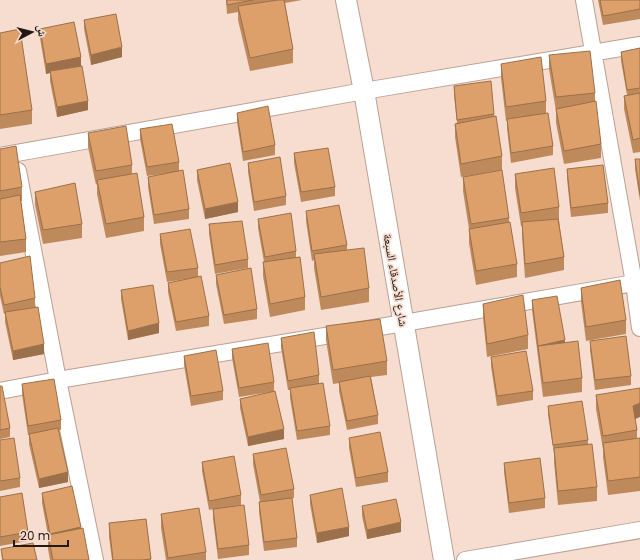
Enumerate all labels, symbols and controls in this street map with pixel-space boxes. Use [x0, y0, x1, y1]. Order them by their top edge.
north arrow [12, 12, 52, 52]
text: ش [33, 24, 51, 38]
street label: شارع الأصدقاء السبعة [379, 232, 413, 328]
scale bar [14, 522, 68, 548]
text: 20 m [20, 527, 50, 544]

